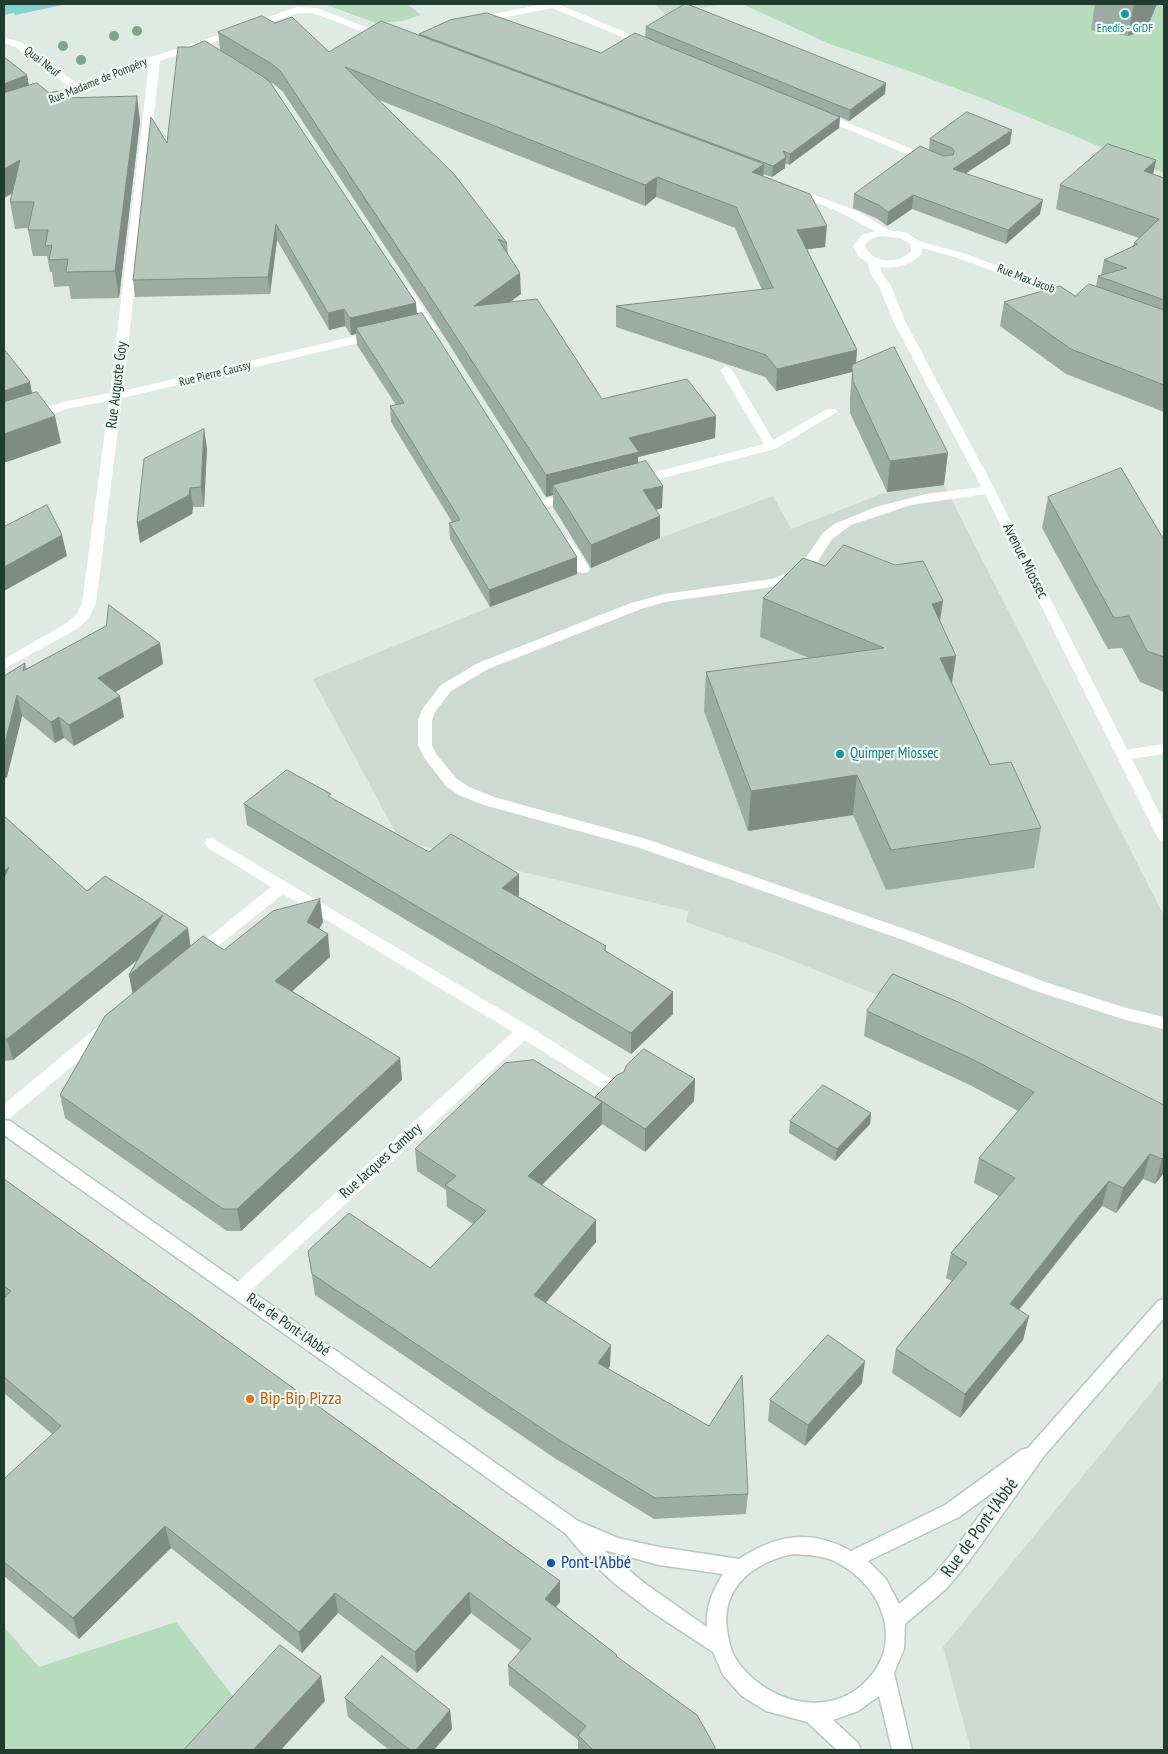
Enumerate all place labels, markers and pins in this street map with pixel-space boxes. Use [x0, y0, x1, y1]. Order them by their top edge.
marker: Enedis - GrDF [1119, 8, 1131, 20]
place label: Enedis - GrDF [1097, 22, 1153, 36]
place label: Quimper Miossec [850, 745, 939, 763]
marker: Quimper Miossec [834, 748, 846, 760]
place label: Bip-Bip Pizza [260, 1388, 342, 1410]
marker: Bip-Bip Pizza [244, 1393, 256, 1405]
place label: Pont-l'Abbé [561, 1552, 631, 1574]
marker: Pont-l'Abbé [545, 1557, 557, 1569]

